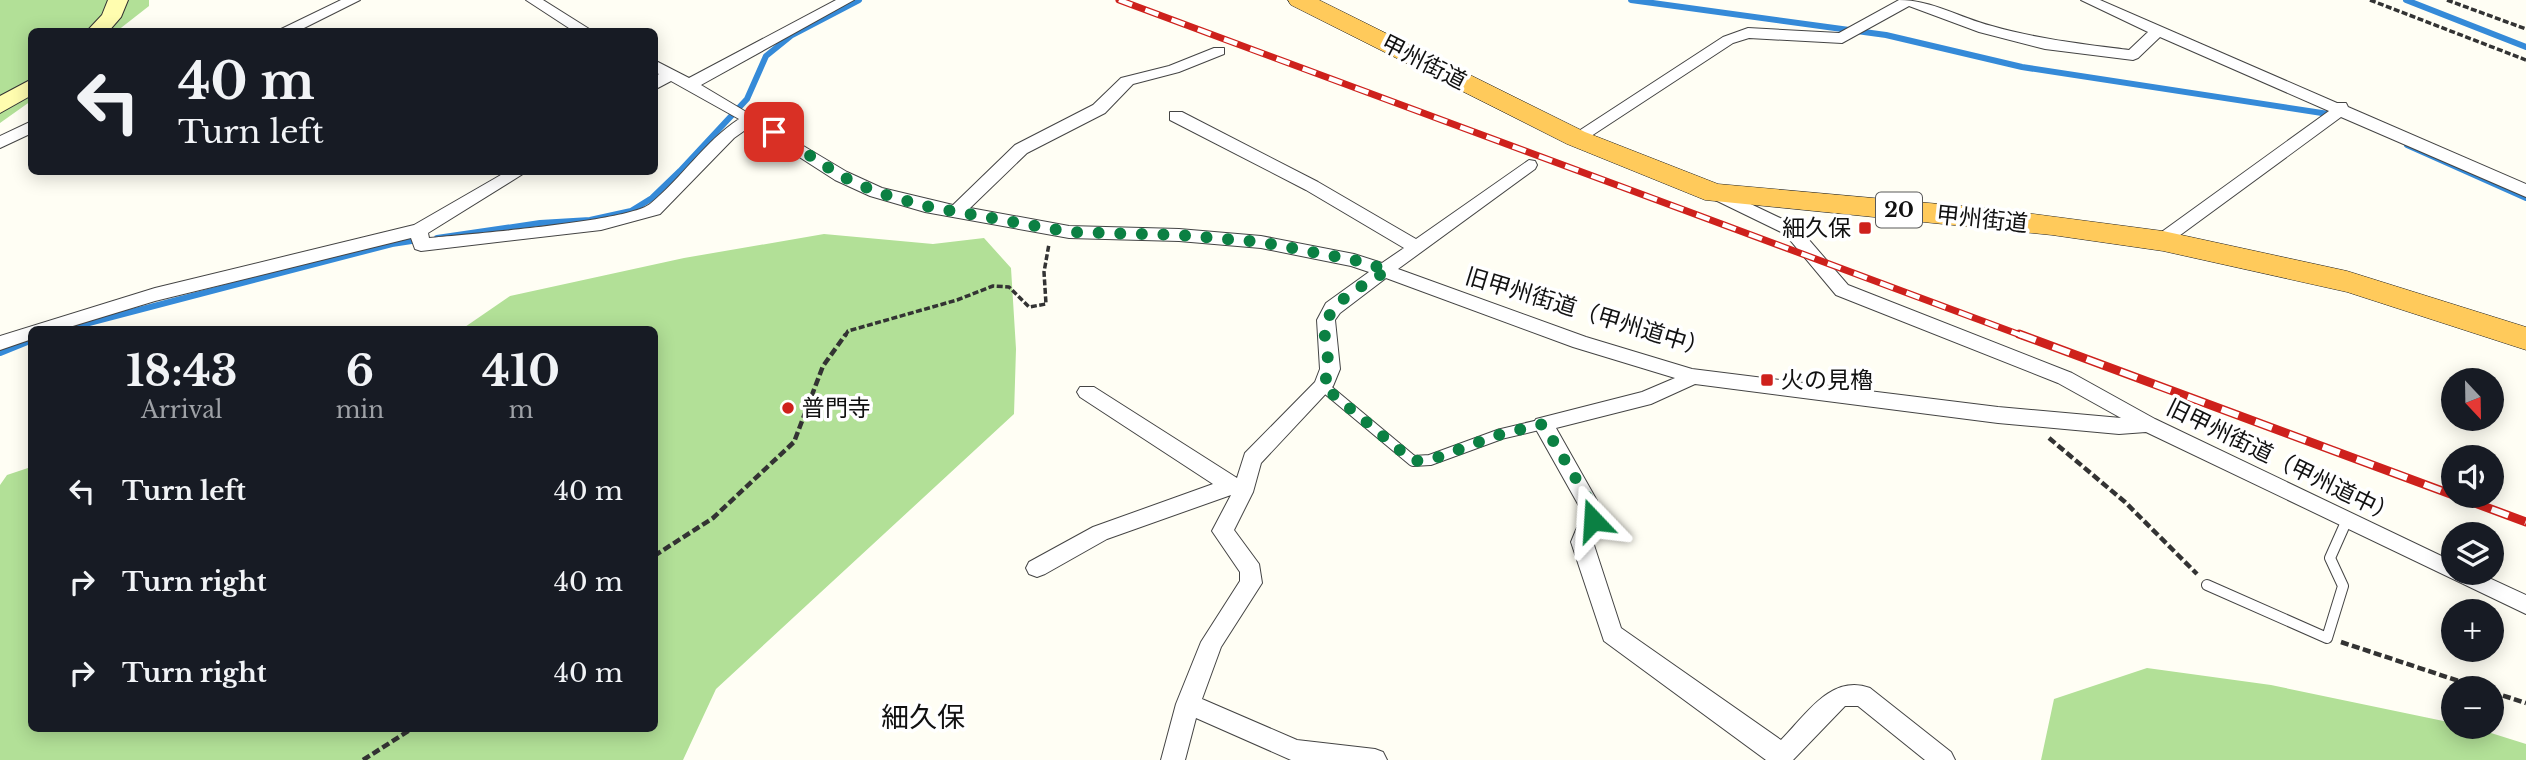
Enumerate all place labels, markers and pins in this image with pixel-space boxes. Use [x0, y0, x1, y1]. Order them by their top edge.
pin [744, 102, 804, 162]
place label: 細久保 [1782, 214, 1851, 242]
marker: 細久保 [1857, 220, 1873, 236]
place label: 火の見櫓 [1781, 366, 1873, 394]
marker: 火の見櫓 [1759, 372, 1775, 388]
place label: 普門寺 [802, 394, 871, 422]
marker: 普門寺 [780, 400, 796, 416]

